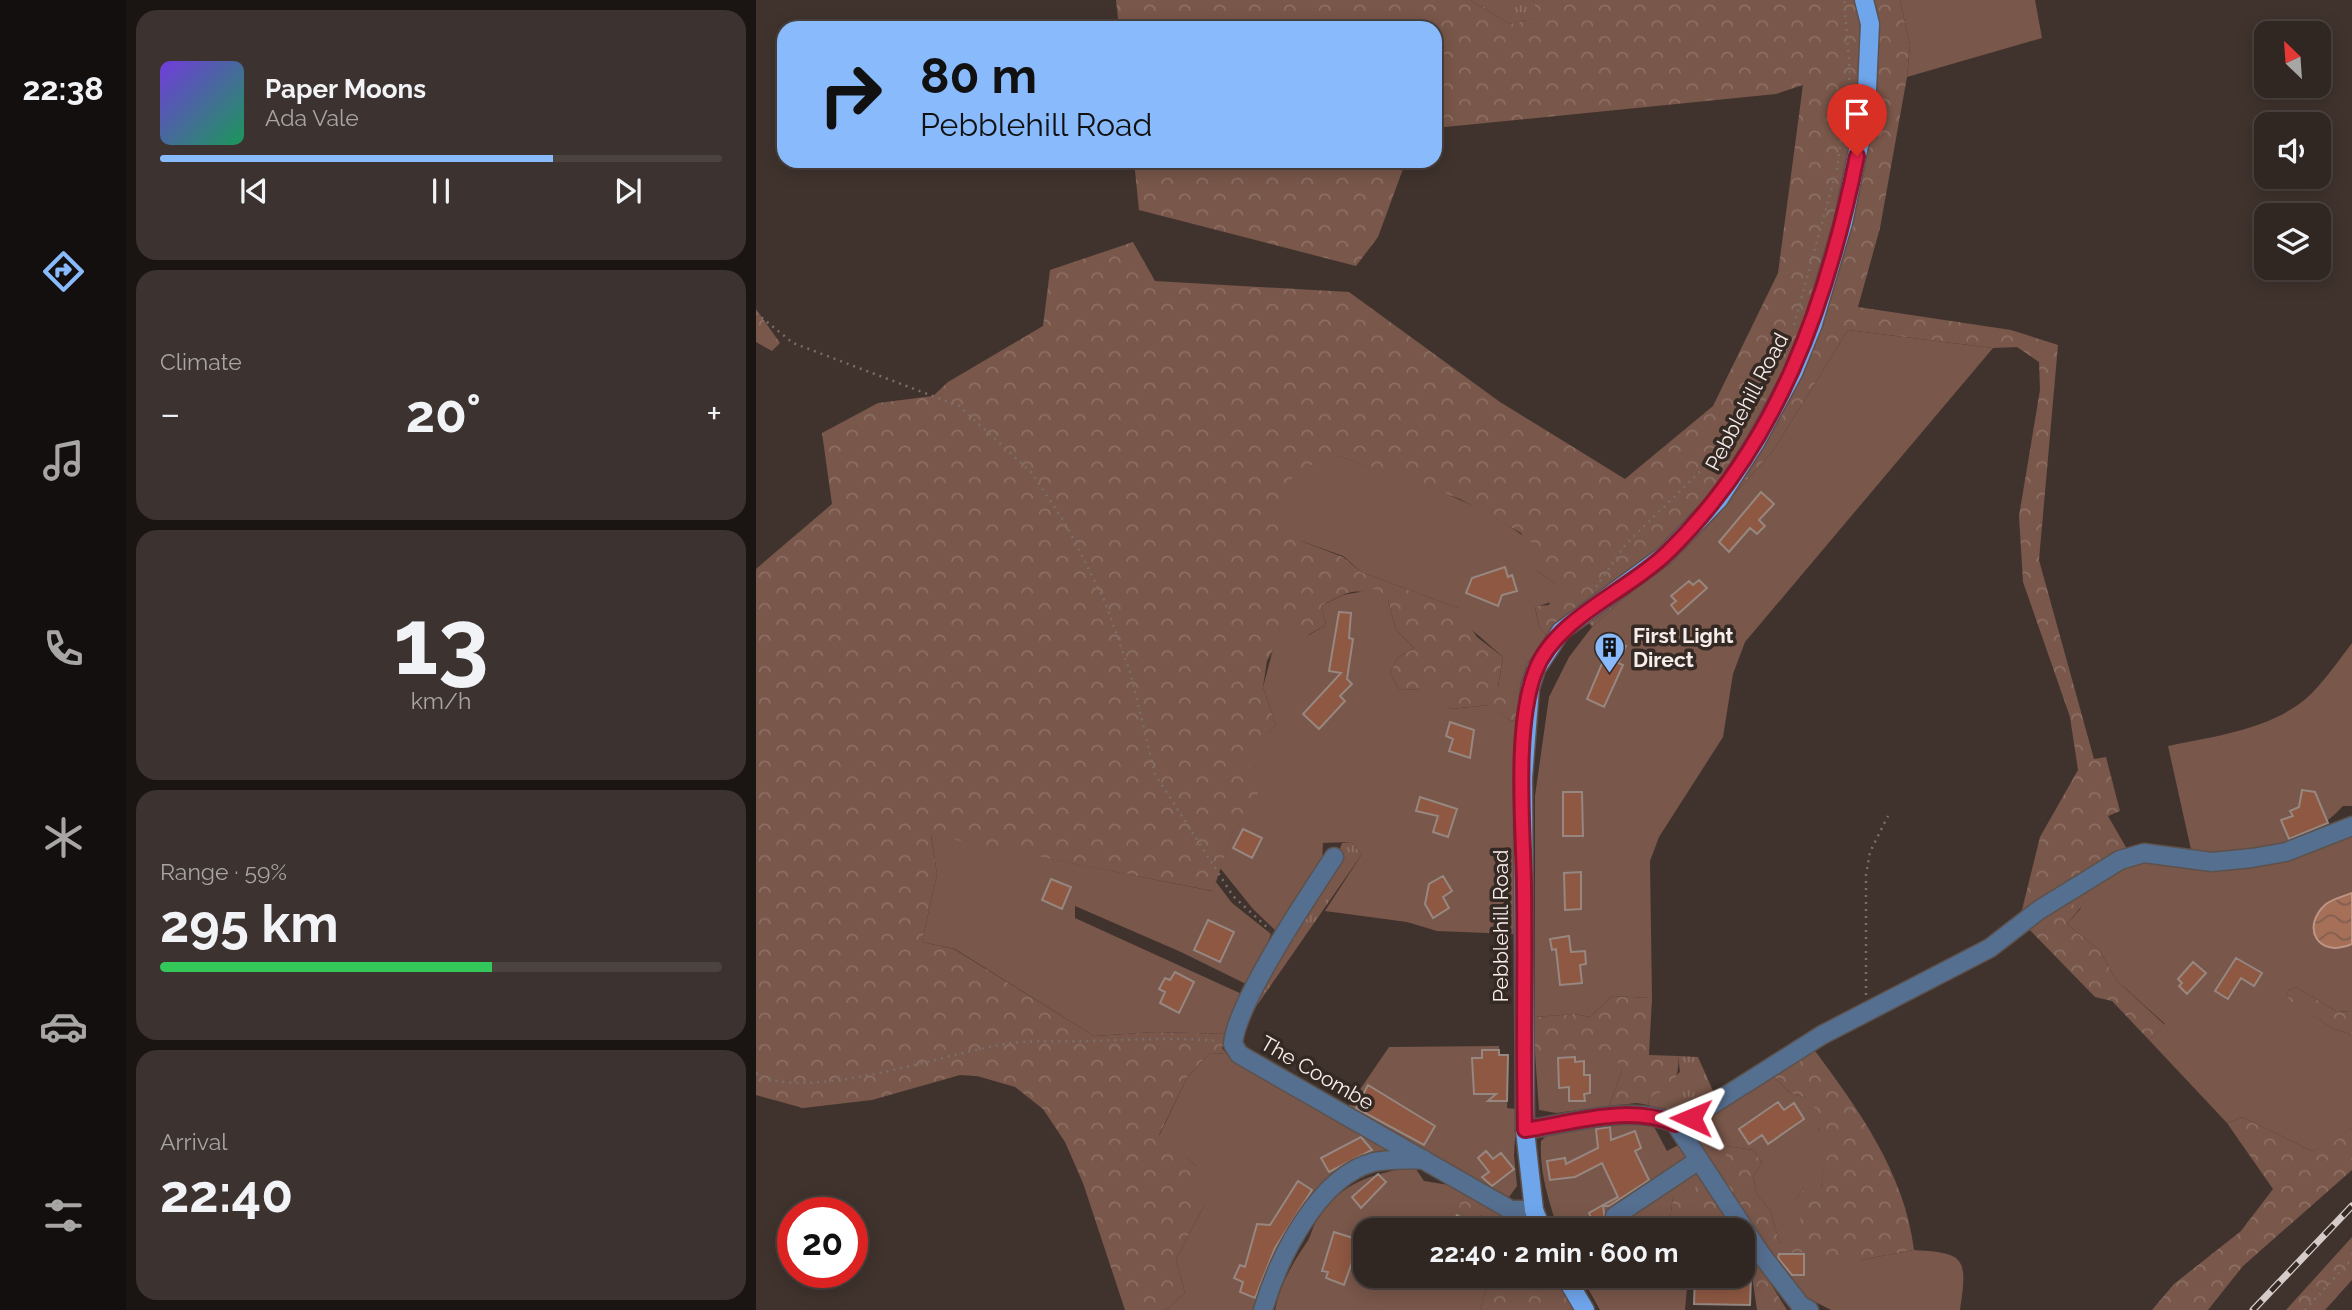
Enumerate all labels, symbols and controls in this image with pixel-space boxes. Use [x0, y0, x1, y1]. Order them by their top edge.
north arrow [2254, 21, 2331, 98]
map controls [2254, 21, 2331, 280]
text: 80 m [920, 47, 1037, 104]
icon: right [805, 49, 896, 140]
text: 22:38 [22, 70, 104, 107]
text: Paper Moons [265, 74, 426, 104]
pin [1827, 84, 1887, 156]
icon: arrive [1838, 95, 1876, 133]
text: Ada Vale [265, 104, 359, 131]
text: Pebblehill Road [920, 106, 1152, 143]
button: sound [2254, 112, 2331, 189]
icon: previous [235, 172, 273, 210]
icon: pause [422, 172, 460, 210]
icon: next [609, 172, 647, 210]
button: layers [2254, 203, 2331, 280]
icon: directions [39, 247, 88, 296]
street label: Pebblehill Road [1700, 329, 1793, 475]
text: Climate [160, 348, 242, 375]
text: 20° [406, 383, 481, 444]
text: − [160, 391, 180, 436]
text: + [706, 391, 722, 436]
icon: music [39, 436, 88, 485]
text: 13 [393, 588, 489, 695]
place label: First Light Direct [1633, 623, 1734, 672]
icon: phone [39, 624, 88, 673]
building icon: First Light Direct [1593, 631, 1627, 675]
text: km/h [411, 687, 471, 714]
icon: climate [39, 813, 88, 862]
street label: Pebblehill Road [1488, 850, 1513, 1002]
text: Range · 59% [160, 858, 287, 885]
text: 295 km [160, 893, 339, 954]
icon: car [39, 1002, 88, 1051]
street label: The Coombe [1256, 1030, 1378, 1115]
position arrow [1654, 1081, 1728, 1155]
text: Arrival [160, 1128, 227, 1155]
text: 22:40 [160, 1163, 293, 1224]
icon: filters [39, 1191, 88, 1240]
speed limit sign: 20 [777, 1197, 868, 1288]
text: 22:40 · 2 min · 600 m [1430, 1238, 1678, 1268]

